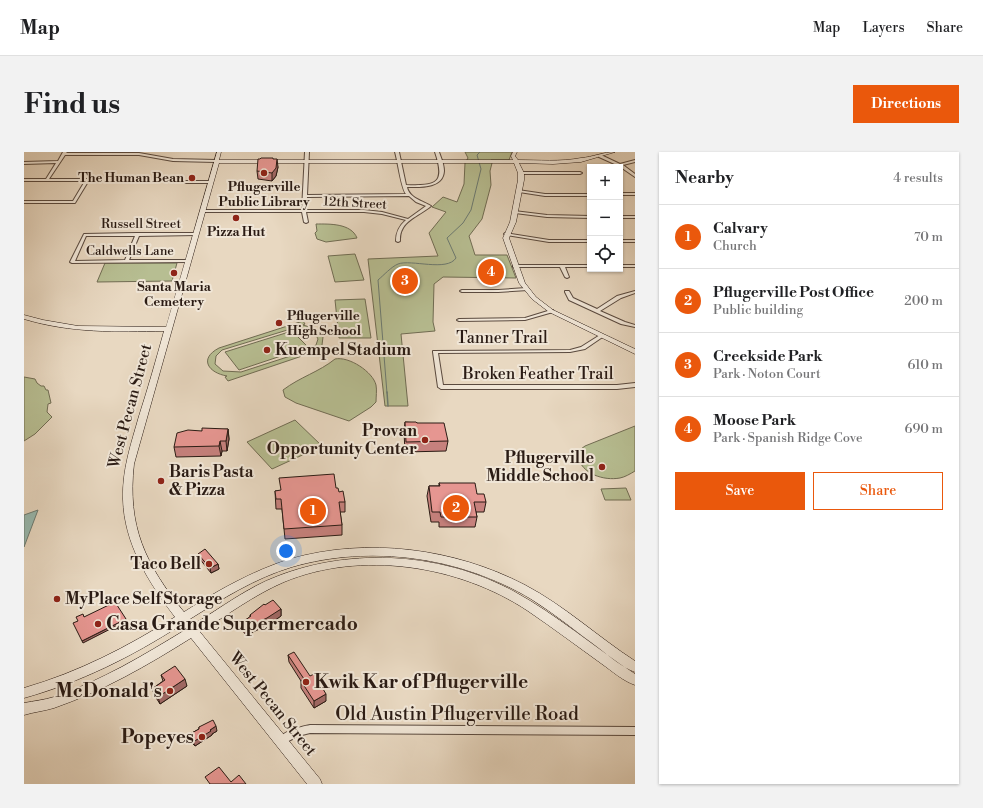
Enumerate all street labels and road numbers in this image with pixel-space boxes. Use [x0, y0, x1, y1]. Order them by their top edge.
street label: 12th Street [323, 193, 388, 213]
street label: Russell Street [101, 216, 181, 232]
street label: Caldwells Lane [86, 243, 174, 259]
street label: Tanner Trail [456, 328, 548, 348]
street label: West Pecan Street [103, 341, 156, 471]
street label: Broken Feather Trail [462, 364, 614, 384]
street label: West Pecan Street [224, 647, 321, 760]
street label: Old Austin Pflugerville Road [335, 702, 579, 726]

